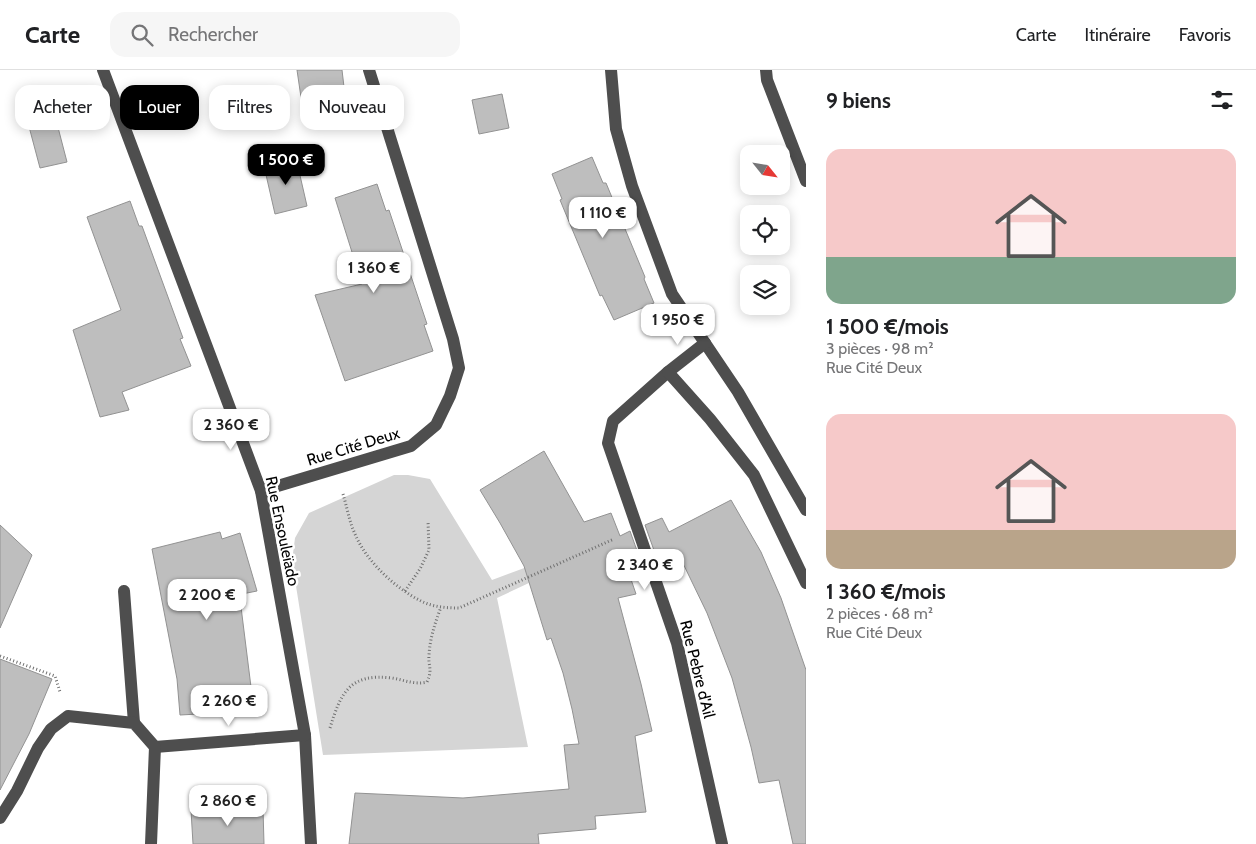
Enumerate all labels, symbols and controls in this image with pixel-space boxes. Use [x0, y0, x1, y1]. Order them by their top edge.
search box [110, 12, 460, 57]
text: Carte [25, 20, 80, 49]
icon: search [128, 21, 156, 49]
text: Rechercher [168, 23, 258, 46]
text: Carte [1016, 24, 1056, 46]
text: Itinéraire [1084, 24, 1151, 46]
text: Favoris [1179, 24, 1231, 46]
chip: Acheter [15, 85, 110, 130]
chip: Louer [120, 85, 199, 130]
chip: Filtres [209, 85, 290, 130]
chip: Nouveau [300, 85, 404, 130]
icon: filters [1208, 86, 1236, 114]
text: 9 biens [826, 88, 891, 113]
pin: 1 500 € [240, 144, 332, 186]
north arrow [740, 145, 790, 195]
map controls [740, 145, 790, 315]
text: 1 500 € [259, 150, 313, 169]
icon: home [986, 181, 1076, 271]
pin: 1 110 € [557, 196, 649, 239]
text: 1 110 € [580, 203, 626, 222]
button: locate [740, 205, 790, 255]
pin: 1 360 € [328, 252, 420, 294]
text: 1 360 € [348, 258, 400, 277]
button: layers [740, 265, 790, 315]
pin: 1 950 € [632, 304, 724, 346]
text: 1 950 € [652, 310, 704, 329]
text: 1 500 €/mois [826, 314, 949, 339]
text: 3 pièces · 98 m² [826, 339, 933, 358]
text: Rue Cité Deux [826, 358, 922, 377]
pin: 2 360 € [185, 408, 277, 451]
text: 2 360 € [204, 415, 258, 434]
street label: Rue Cité Deux [304, 423, 402, 470]
icon: home [986, 446, 1076, 536]
street label: Rue Ensouleïado [262, 474, 303, 588]
pin: 2 340 € [599, 548, 691, 591]
text: 2 340 € [617, 555, 673, 574]
pin: 2 200 € [161, 578, 253, 621]
text: 1 360 €/mois [826, 579, 946, 604]
text: 2 200 € [179, 585, 235, 604]
text: 2 pièces · 68 m² [826, 604, 933, 623]
street label: Rue Pebre d'Ail [676, 618, 719, 720]
text: Rue Cité Deux [826, 623, 922, 642]
pin: 2 260 € [183, 684, 275, 727]
text: 2 260 € [202, 691, 256, 710]
pin: 2 860 € [182, 784, 274, 827]
text: 2 860 € [200, 791, 256, 810]

